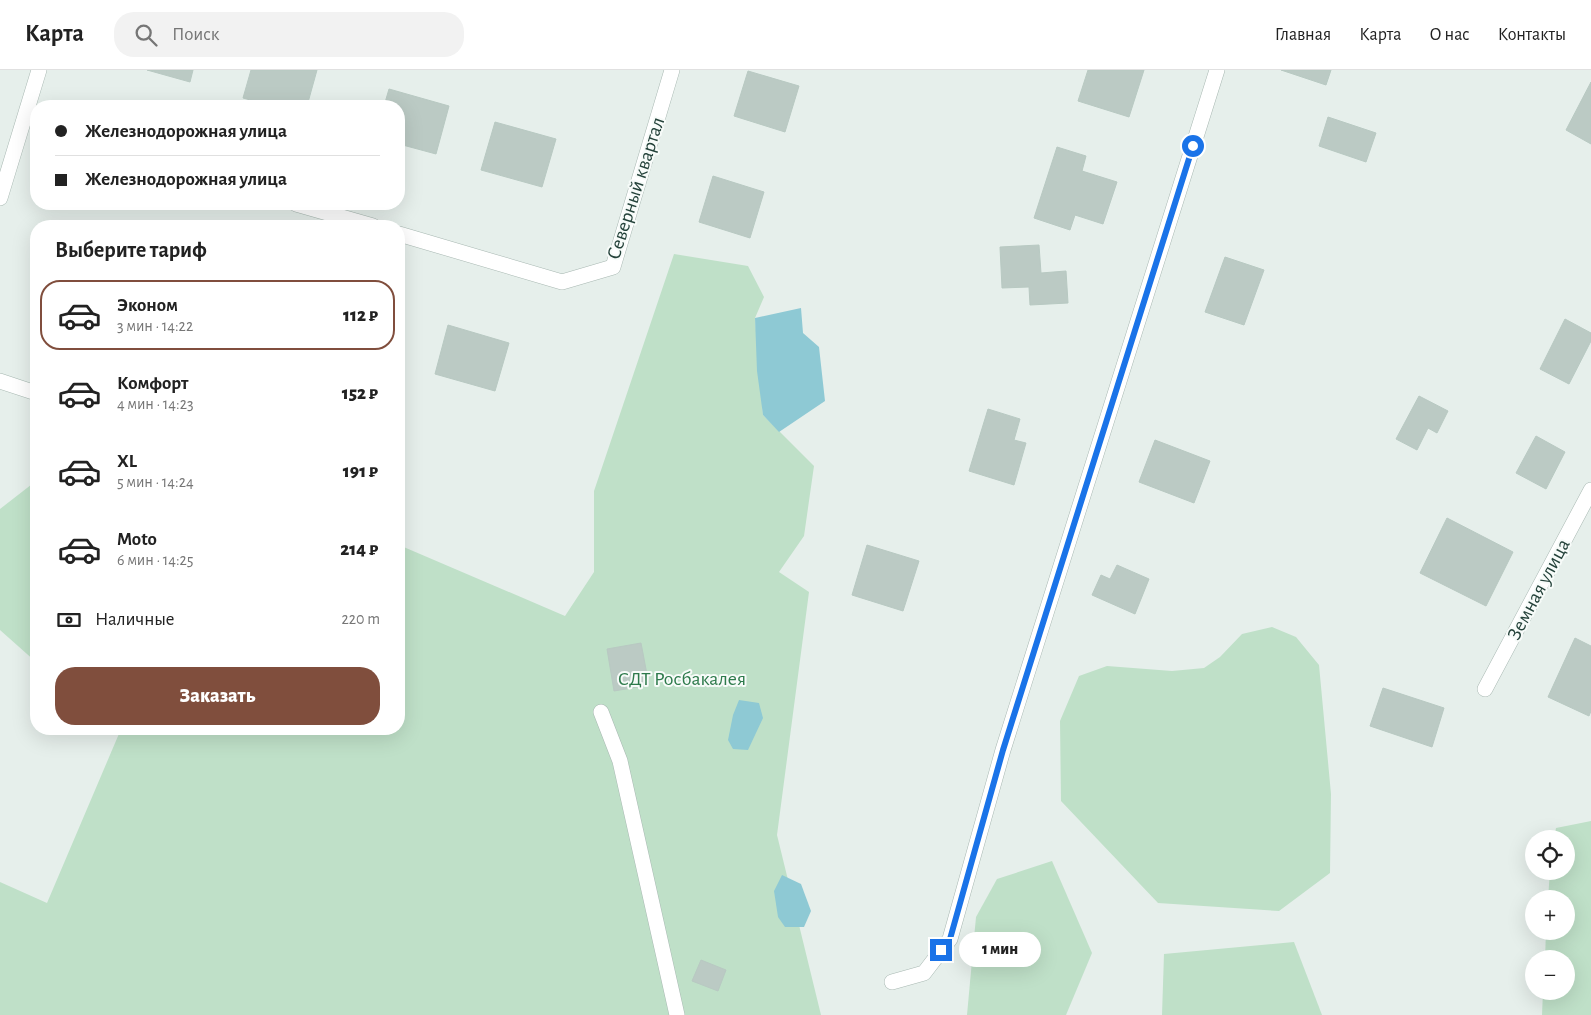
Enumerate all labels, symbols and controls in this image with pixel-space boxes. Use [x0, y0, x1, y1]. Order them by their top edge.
search box [114, 12, 464, 57]
icon: search [132, 21, 160, 49]
text: Карта [25, 22, 84, 46]
text: Поиск [172, 25, 219, 44]
text: Главная [1275, 26, 1331, 44]
text: Карта [1359, 26, 1401, 44]
text: О нас [1429, 26, 1470, 44]
text: Контакты [1498, 26, 1566, 44]
street label: Северный квартал [604, 115, 668, 262]
text: Железнодорожная улица [85, 122, 287, 141]
route start [1182, 135, 1204, 157]
text: Железнодорожная улица [85, 170, 287, 189]
text: Выберите тариф [55, 239, 207, 261]
icon: car [57, 293, 102, 338]
text: Эконом [117, 296, 178, 315]
text: 112 ₽ [343, 306, 378, 325]
text: 3 мин · 14:22 [117, 318, 193, 334]
icon: car [57, 371, 102, 416]
text: Комфорт [117, 374, 188, 393]
text: 152 ₽ [342, 384, 378, 403]
text: 4 мин · 14:23 [117, 396, 194, 412]
icon: car [57, 449, 102, 494]
text: XL [117, 452, 137, 471]
text: 191 ₽ [343, 462, 378, 481]
text: 5 мин · 14:24 [117, 474, 194, 490]
icon: car [57, 527, 102, 572]
text: Moto [117, 530, 157, 549]
street label: Земная улица [1504, 536, 1574, 643]
text: 214 ₽ [340, 540, 378, 559]
text: 6 мин · 14:25 [117, 552, 194, 568]
icon: cash [55, 606, 83, 634]
text: Наличные [95, 610, 175, 629]
text: 220 m [342, 611, 380, 627]
button: Заказать [55, 667, 380, 725]
park label: СДТ Росбакалея [618, 669, 746, 689]
map controls [1525, 830, 1575, 1000]
button: locate [1525, 830, 1575, 880]
button: + [1525, 890, 1575, 940]
callout: 1 мин [958, 932, 1041, 968]
route end [930, 939, 952, 961]
text: 1 мин [982, 941, 1018, 957]
button: − [1525, 950, 1575, 1000]

